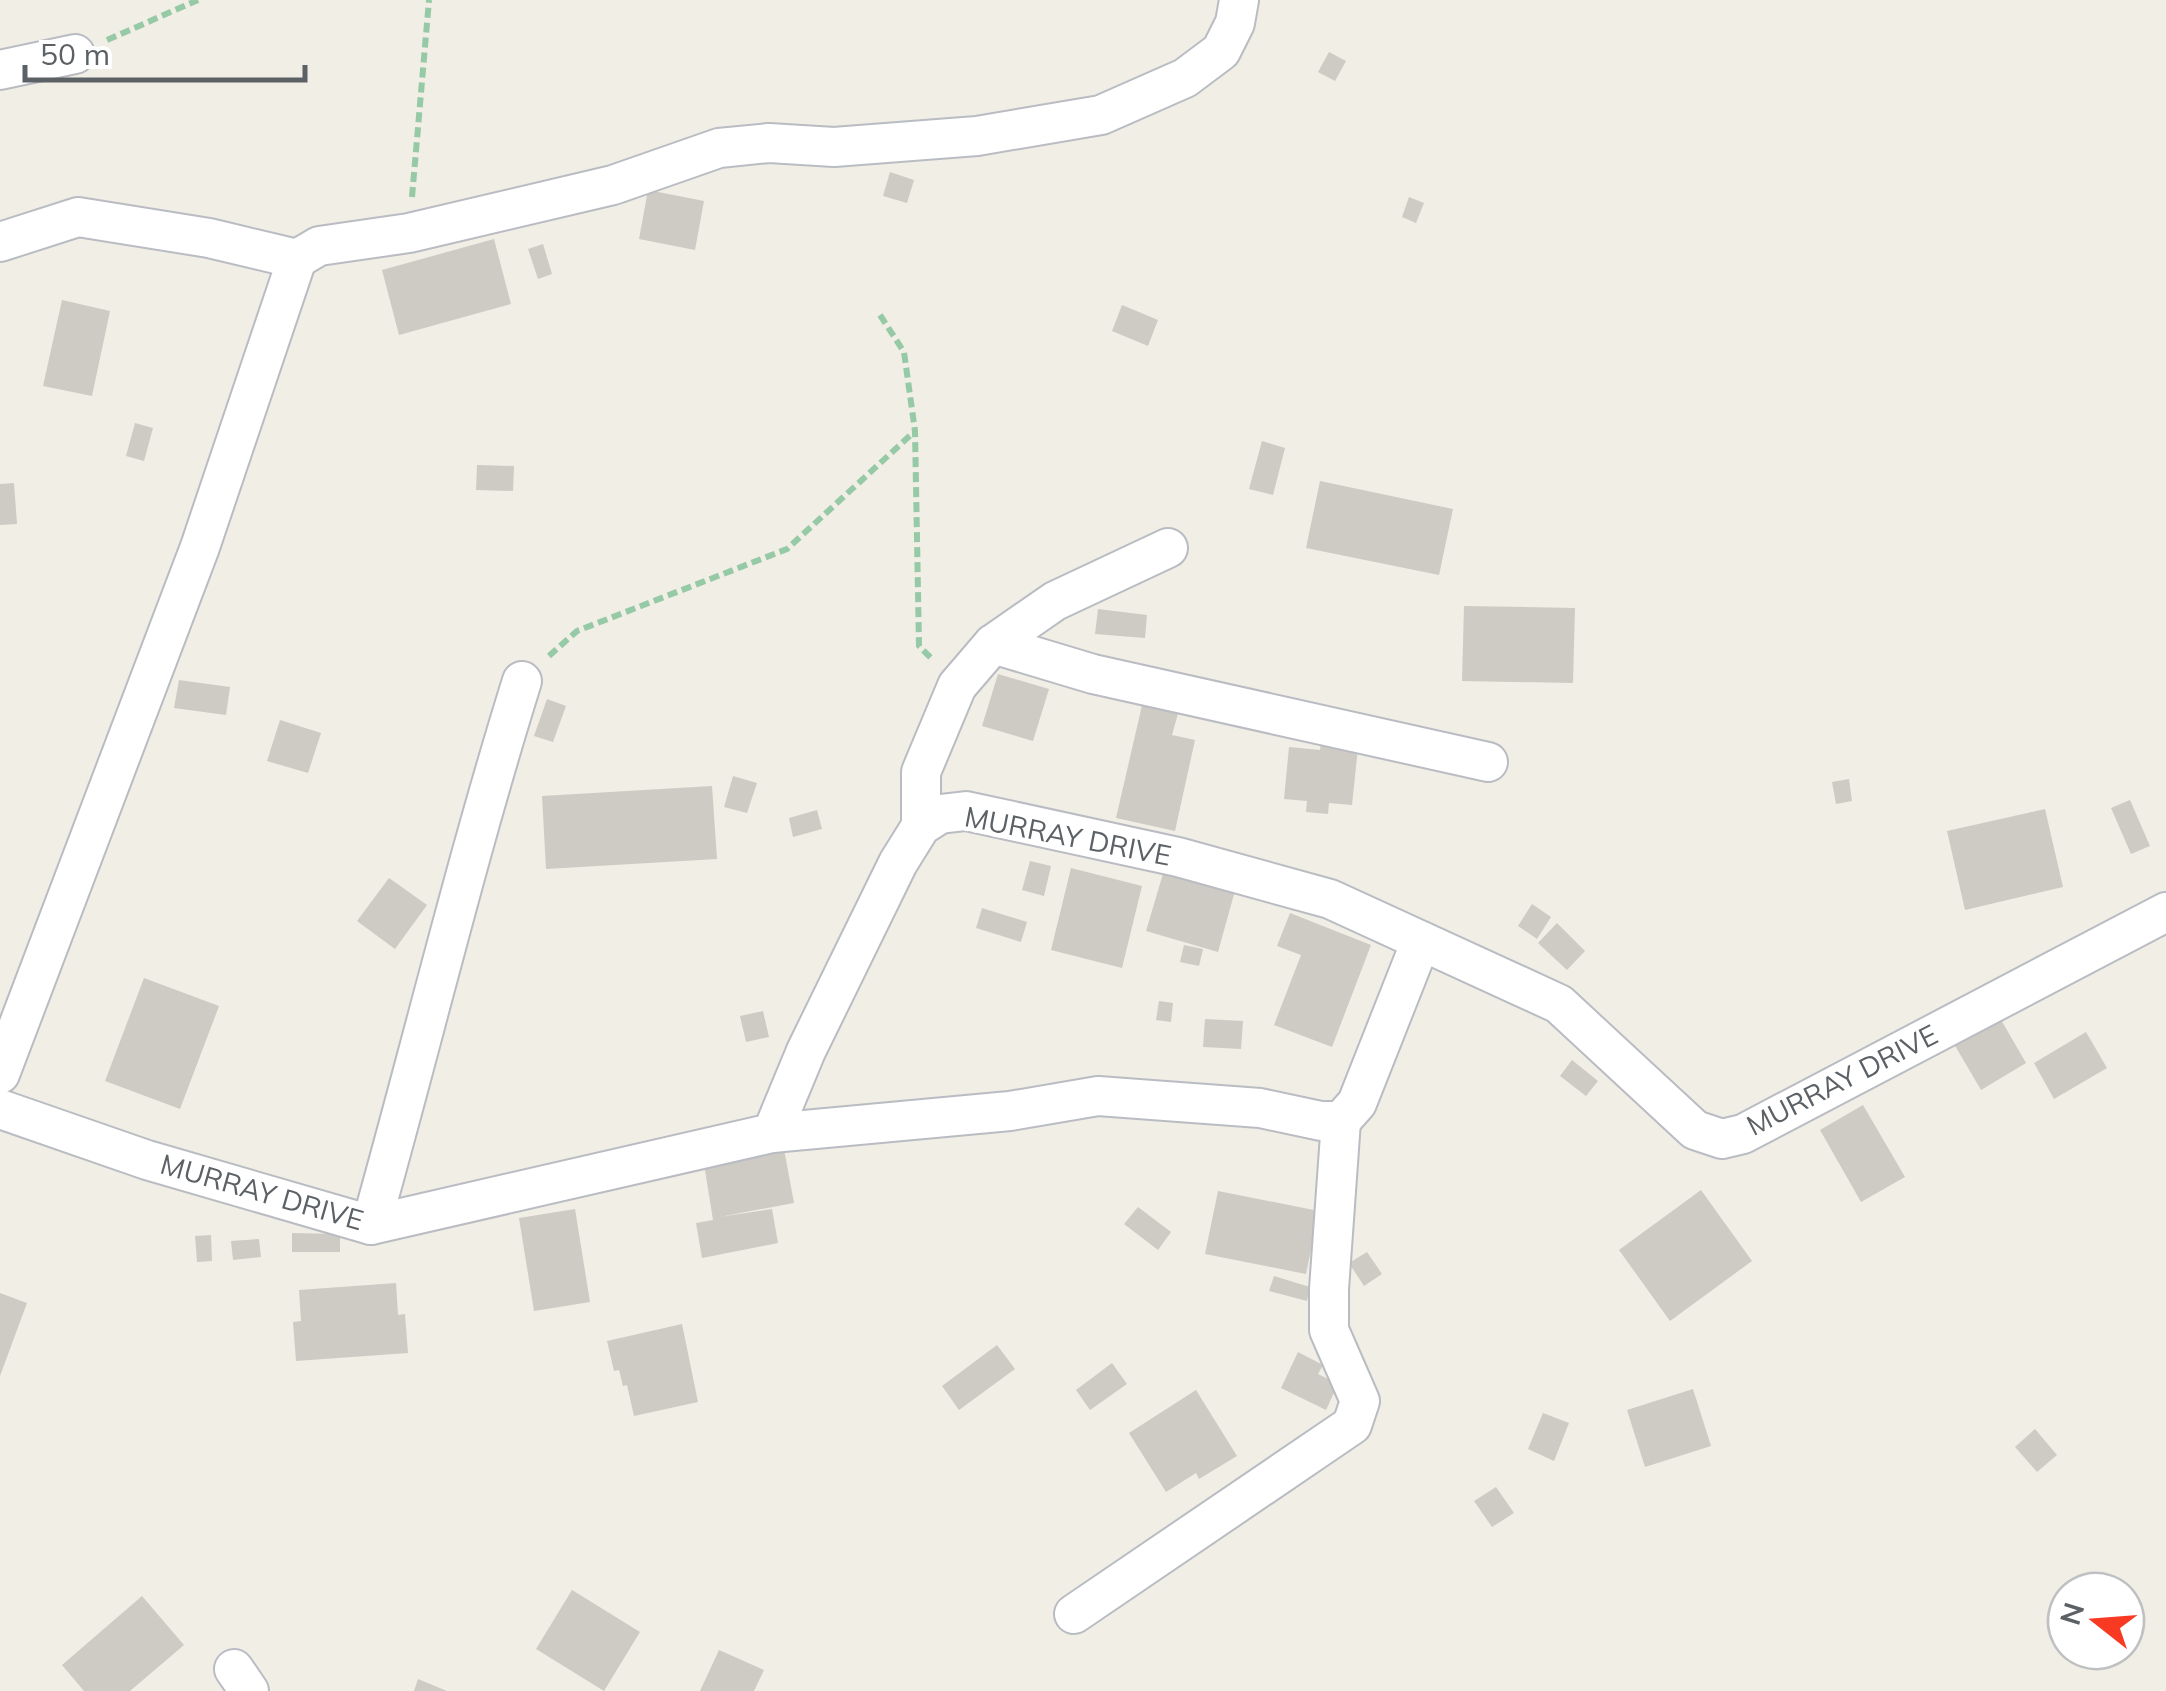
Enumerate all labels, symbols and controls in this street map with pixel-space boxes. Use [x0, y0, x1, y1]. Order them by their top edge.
scale bar [25, 20, 305, 82]
text: 50 m [40, 35, 110, 73]
street label: MURRAY DRIVE [962, 798, 1174, 873]
street label: MURRAY DRIVE [1740, 1016, 1943, 1143]
street label: MURRAY DRIVE [157, 1146, 368, 1237]
north arrow [2046, 1571, 2146, 1671]
text: N [2052, 1598, 2091, 1629]

